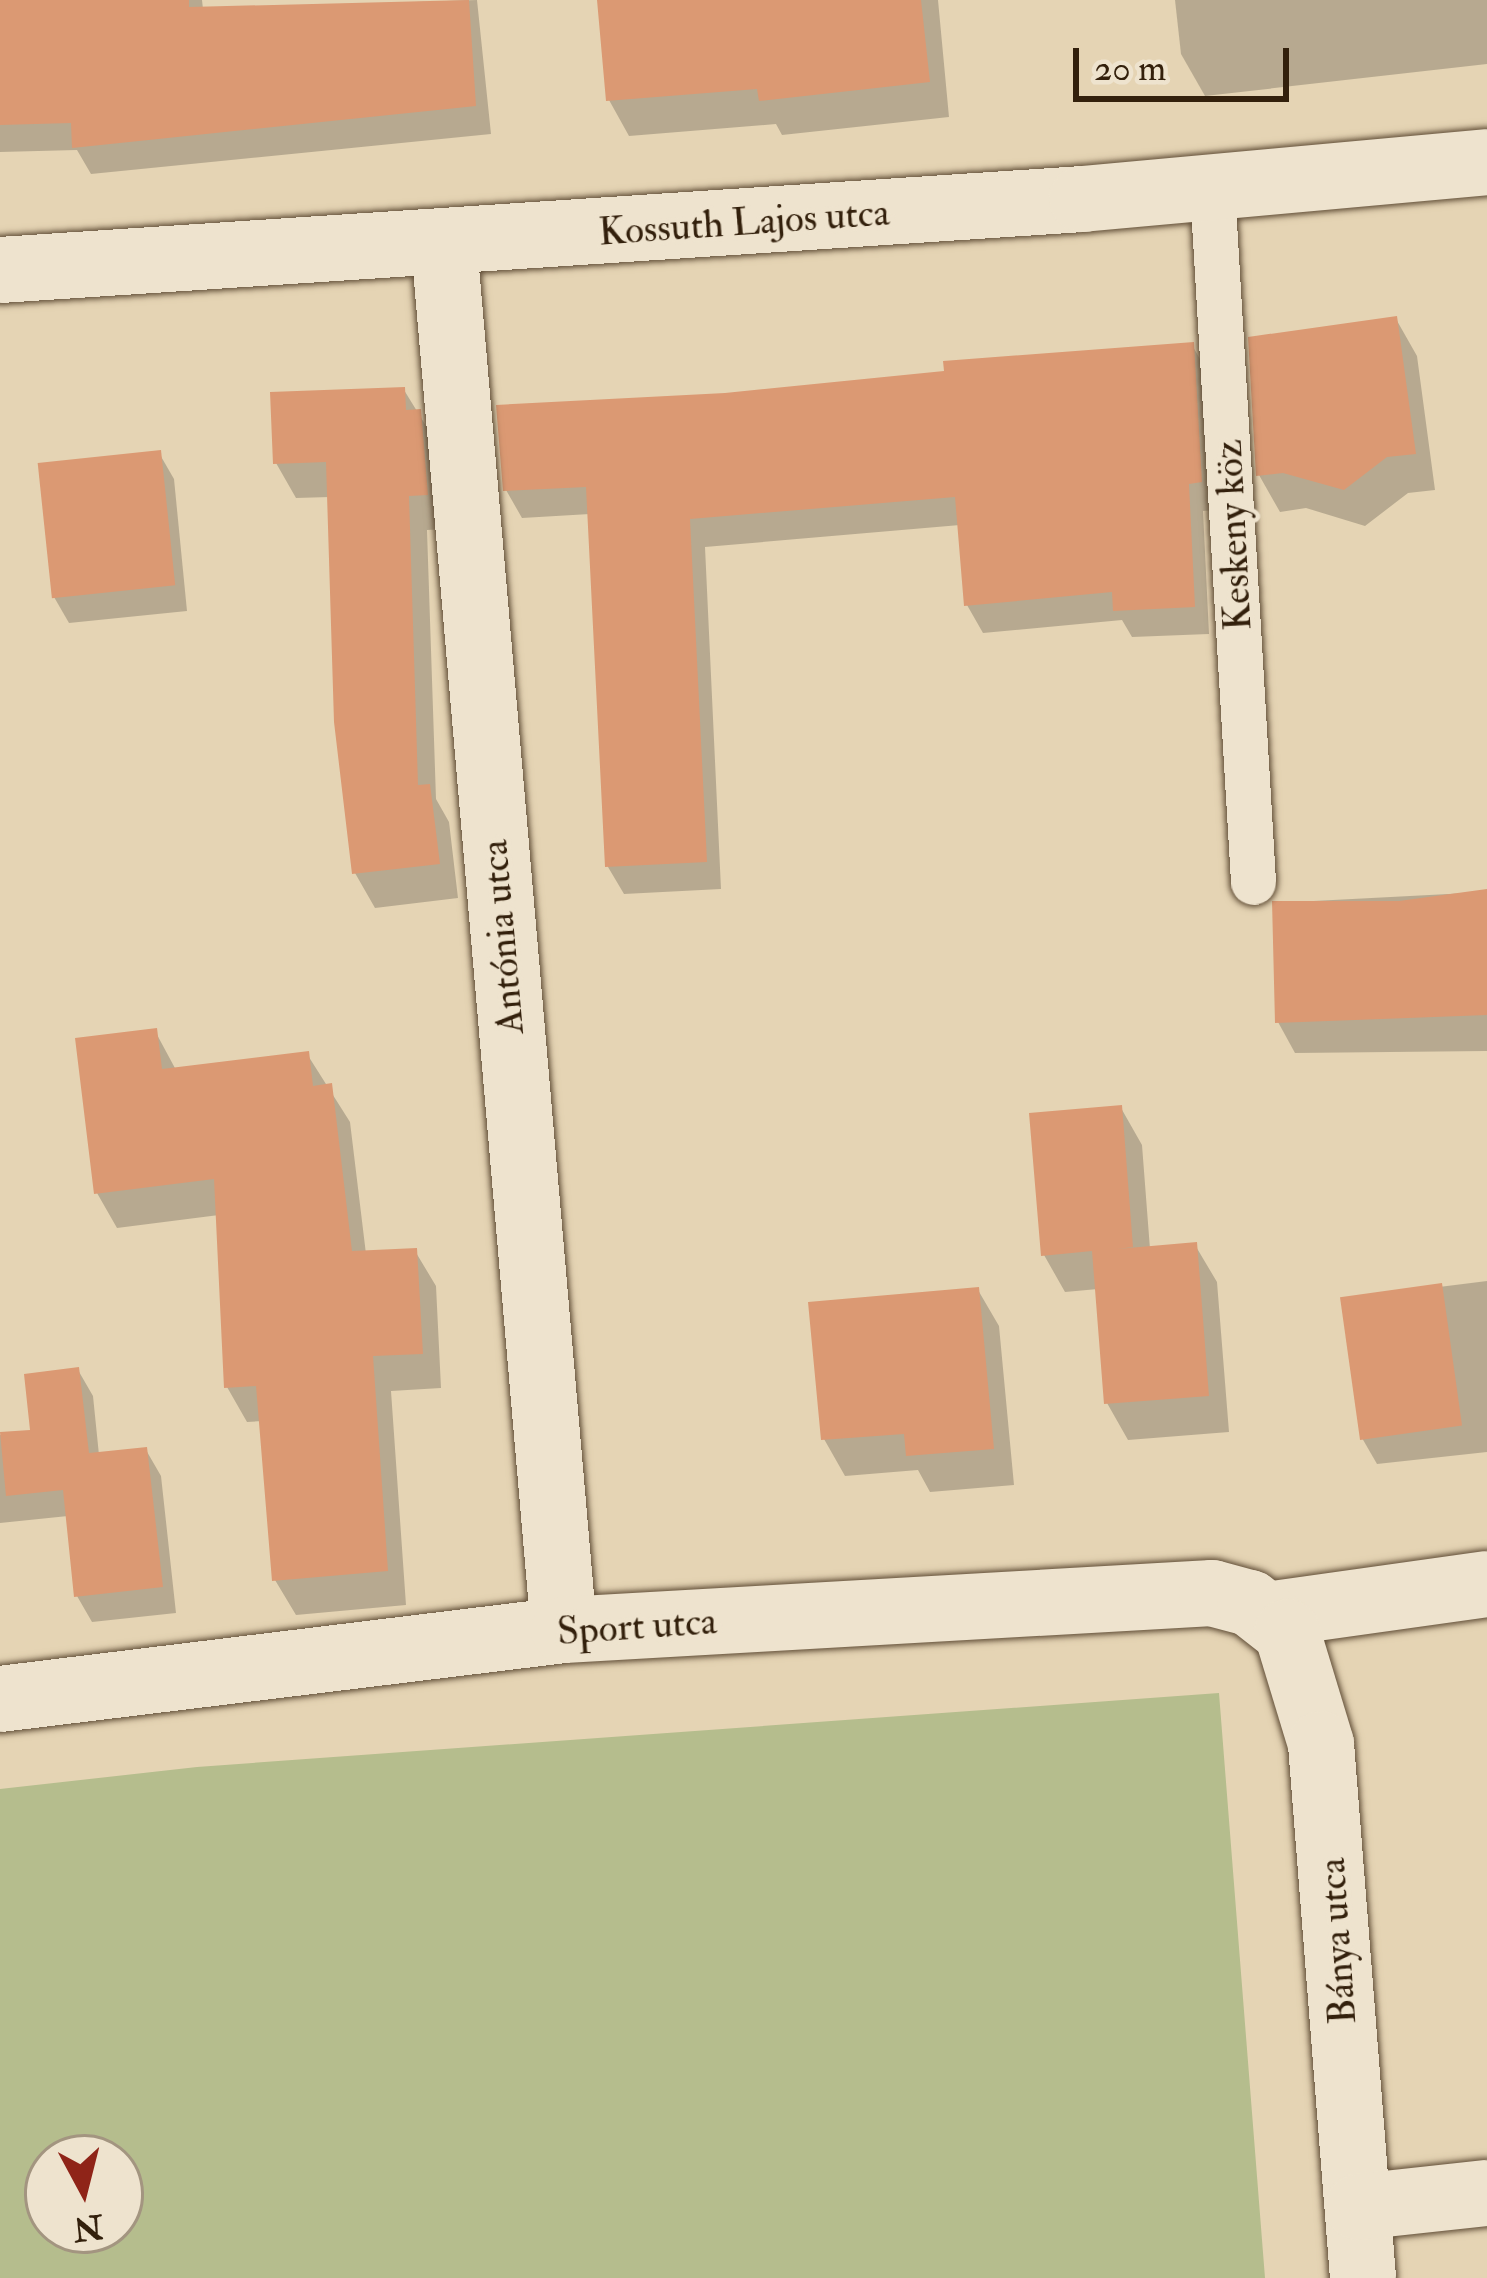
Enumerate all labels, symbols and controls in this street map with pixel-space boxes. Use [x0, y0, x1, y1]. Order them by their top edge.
scale bar [1079, 24, 1295, 98]
text: 20 m [1094, 46, 1166, 91]
street label: Kossuth Lajos utca [597, 189, 891, 257]
street label: Keskeny köz [1206, 438, 1262, 632]
street label: Antónia utca [471, 838, 535, 1036]
street label: Sport utca [556, 1598, 718, 1656]
street label: Bánya utca [1309, 1856, 1367, 2026]
north arrow [24, 2134, 144, 2254]
text: N [71, 2205, 105, 2249]

